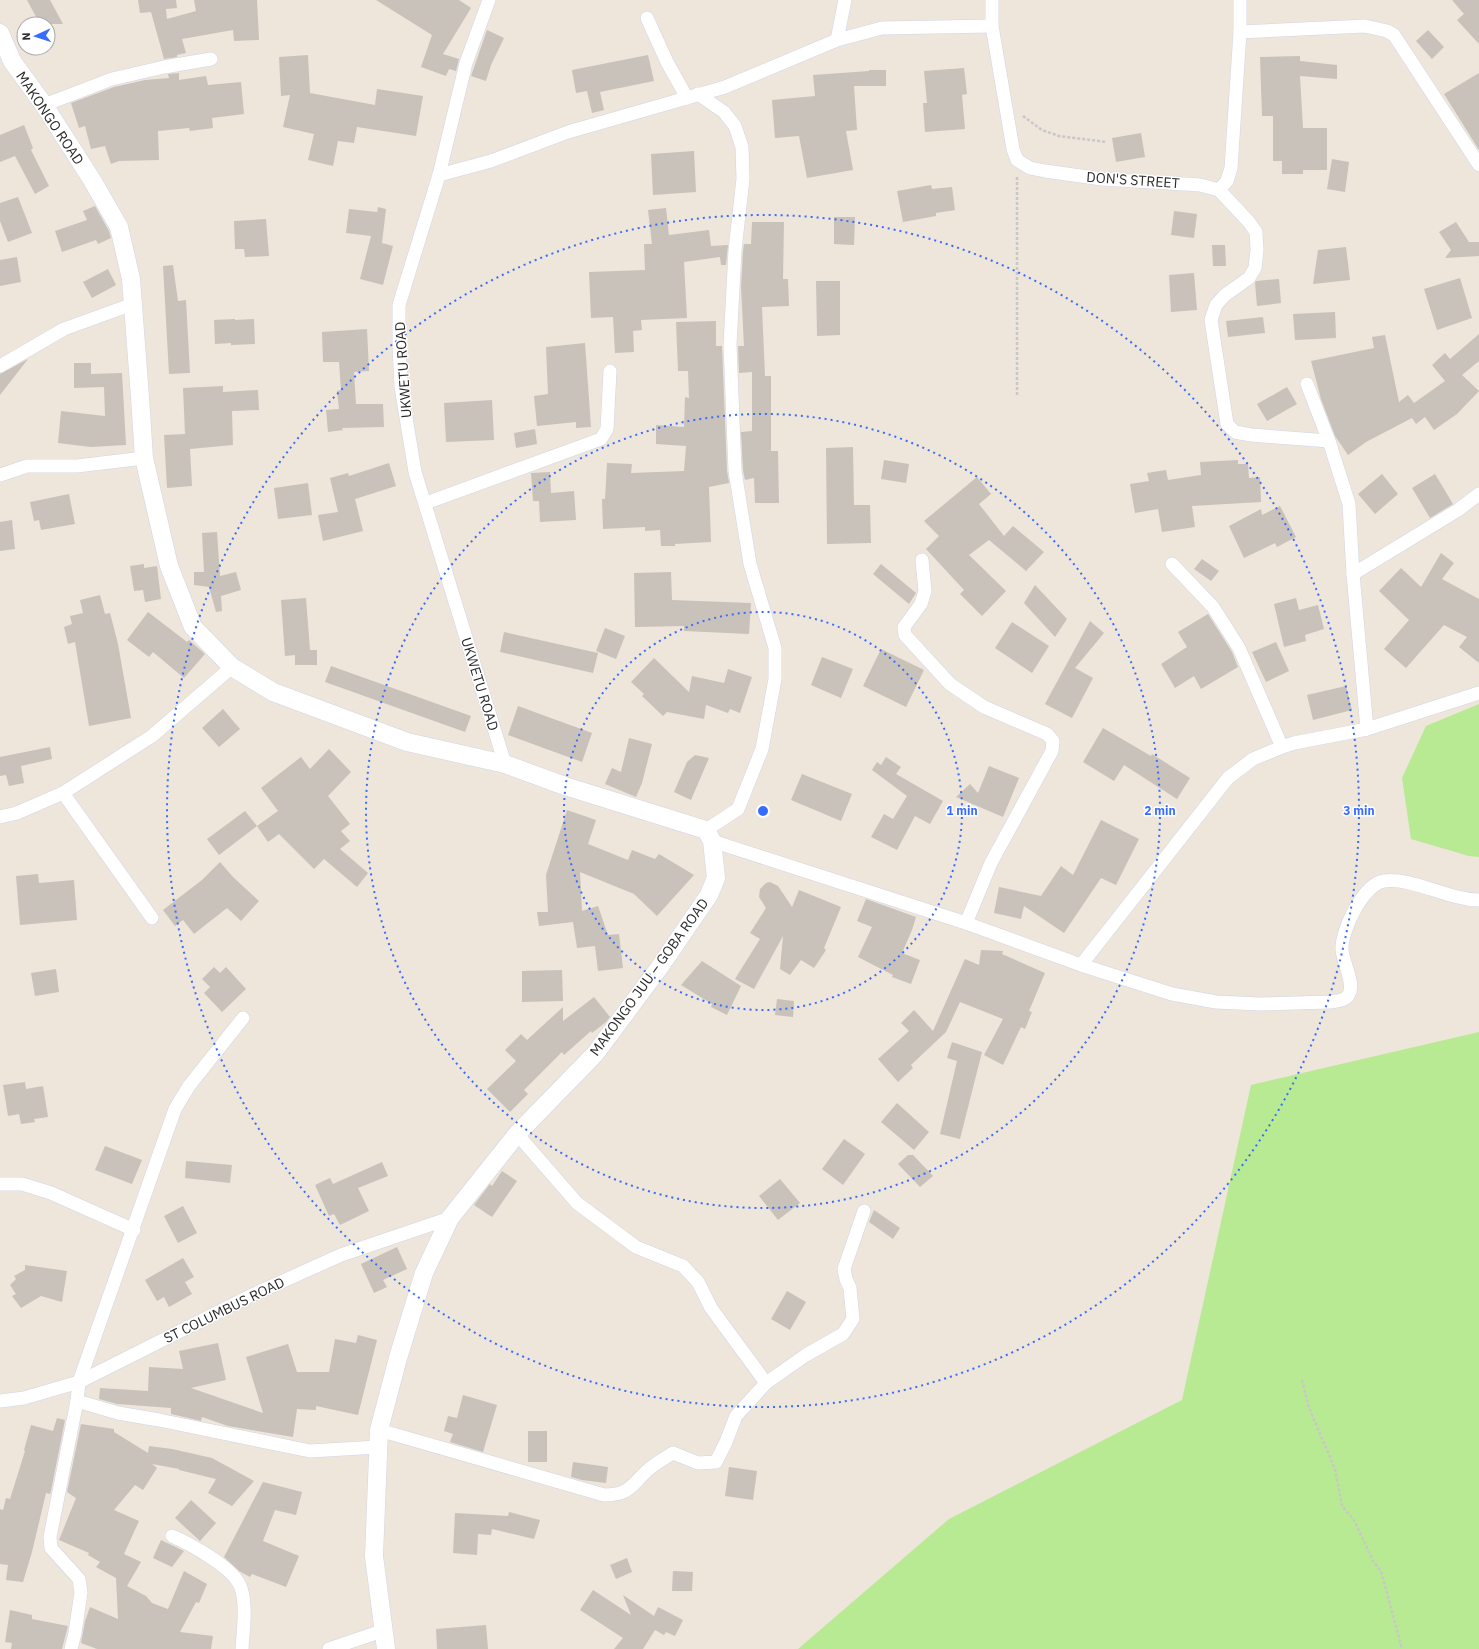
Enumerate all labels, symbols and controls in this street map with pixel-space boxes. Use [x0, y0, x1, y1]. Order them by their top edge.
north arrow [16, 16, 56, 56]
text: N [19, 32, 33, 41]
street label: MAKONGO ROAD [12, 68, 88, 168]
street label: DON'S STREET [1086, 168, 1180, 192]
street label: UKWETU ROAD [391, 321, 415, 419]
street label: UKWETU ROAD [457, 635, 503, 733]
text: 1 min [946, 803, 978, 818]
text: 2 min [1144, 803, 1176, 818]
text: 3 min [1343, 803, 1375, 818]
centre of rings [756, 804, 770, 818]
street label: MAKONGO JUU – GOBA ROAD [586, 895, 712, 1059]
street label: ST COLUMBUS ROAD [161, 1273, 287, 1347]

